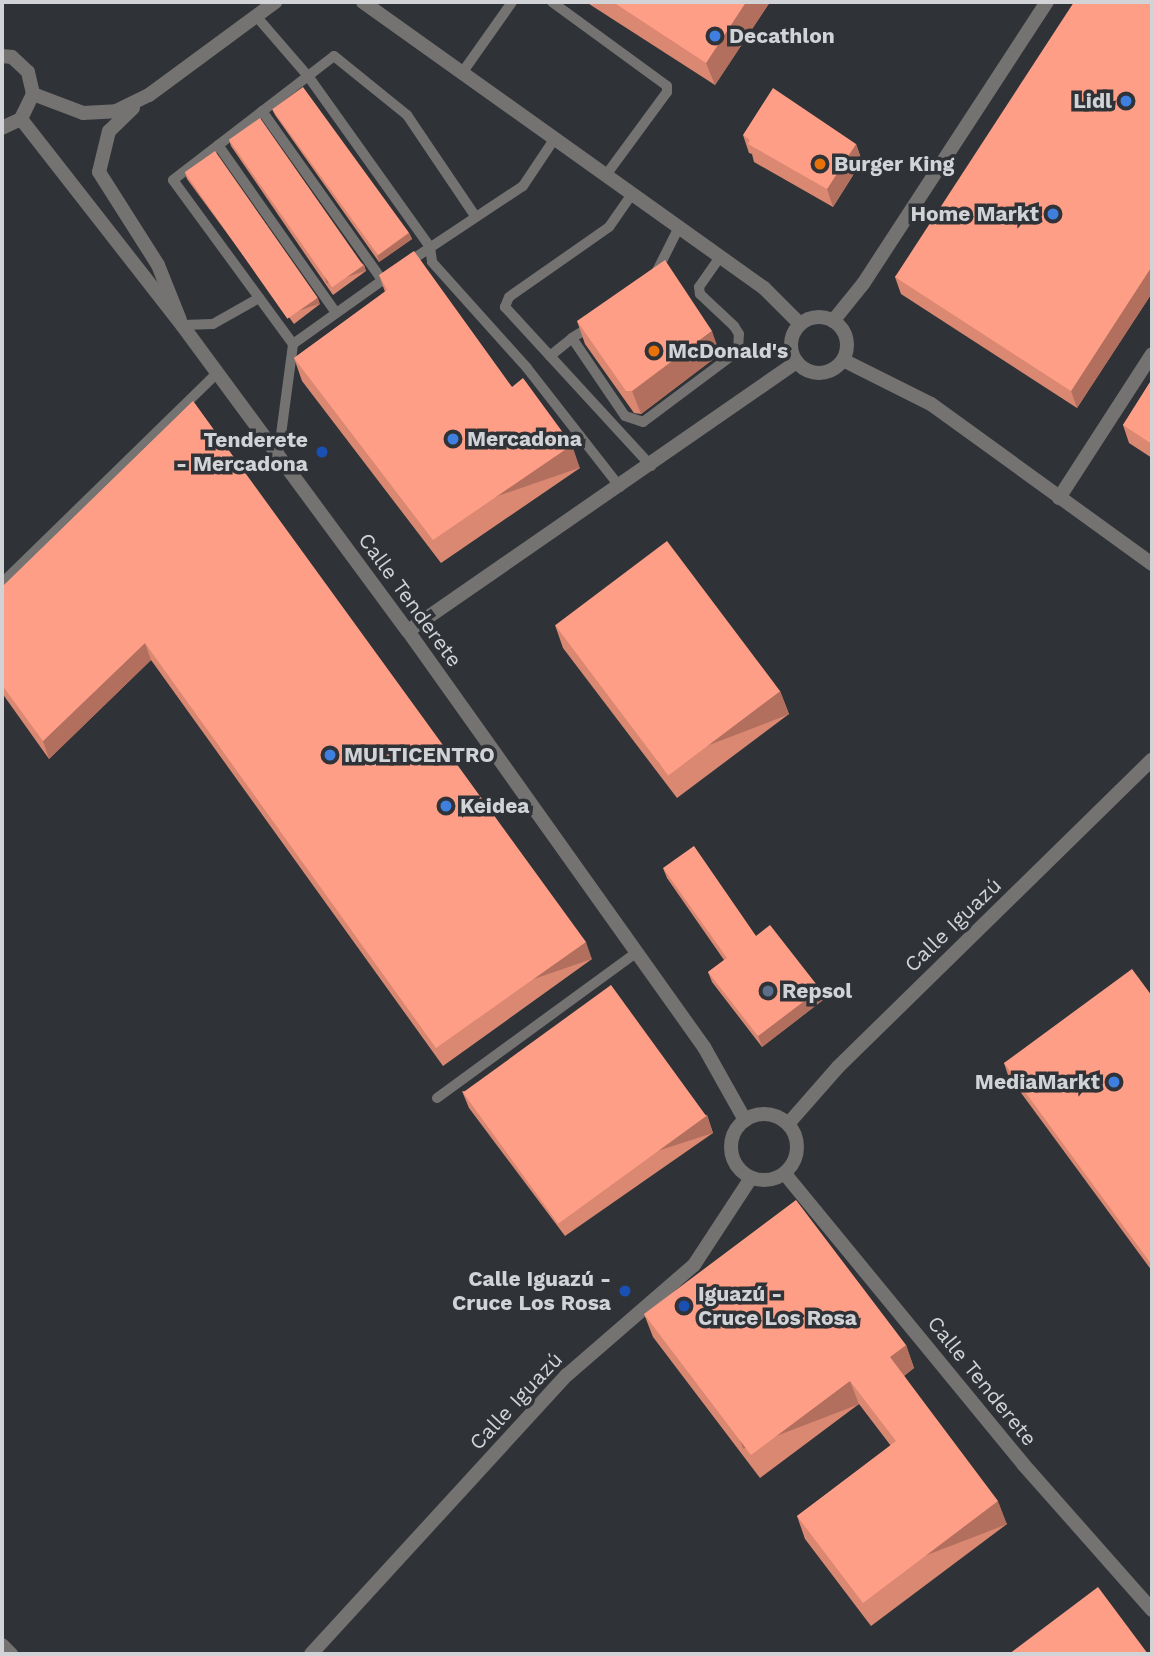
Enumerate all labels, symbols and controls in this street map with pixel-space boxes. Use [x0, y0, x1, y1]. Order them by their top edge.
place label: Decathlon [729, 23, 835, 49]
marker: Decathlon [707, 28, 723, 44]
place label: Lidl [1073, 88, 1112, 114]
marker: Lidl [1118, 93, 1134, 109]
place label: Burger King [834, 151, 955, 177]
marker: Burger King [812, 156, 828, 172]
place label: Home Markt [910, 201, 1039, 227]
marker: Home Markt [1045, 206, 1061, 222]
place label: McDonald's [668, 338, 788, 364]
marker: McDonald's [646, 343, 662, 359]
place label: Mercadona [467, 426, 582, 452]
place label: Tenderete - Mercadona [176, 427, 308, 477]
marker: Mercadona [445, 431, 461, 447]
marker: Tenderete - Mercadona [314, 444, 330, 460]
street label: Calle Tenderete [353, 528, 467, 672]
place label: MULTICENTRO [344, 742, 495, 768]
marker: MULTICENTRO [322, 747, 338, 763]
place label: Keidea [460, 793, 529, 819]
marker: Keidea [438, 798, 454, 814]
street label: Calle Iguazú [899, 873, 1007, 977]
place label: Repsol [782, 978, 852, 1004]
marker: Repsol [760, 983, 776, 999]
place label: MediaMarkt [975, 1069, 1100, 1095]
marker: MediaMarkt [1106, 1074, 1122, 1090]
place label: Calle Iguazú - Cruce Los Rosa [452, 1266, 611, 1316]
place label: Iguazú - Cruce Los Rosa [698, 1281, 857, 1331]
marker: Calle Iguazú - Cruce Los Rosa [617, 1283, 633, 1299]
marker: Iguazú - Cruce Los Rosa [676, 1298, 692, 1314]
street label: Calle Tenderete [922, 1311, 1042, 1451]
street label: Calle Iguazú [464, 1347, 568, 1455]

